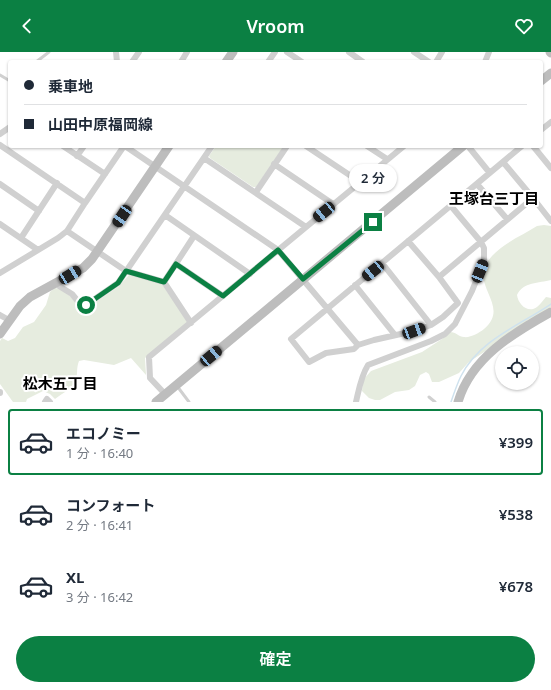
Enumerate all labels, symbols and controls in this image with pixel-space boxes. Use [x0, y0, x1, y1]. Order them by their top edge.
text: Vroom [246, 14, 305, 38]
icon: back [16, 15, 38, 37]
icon: heart [513, 15, 535, 37]
text: 乗車地 [48, 76, 93, 96]
text: 山田中原福岡線 [48, 114, 153, 134]
callout: 2 分 [349, 164, 397, 192]
text: 2 分 [361, 169, 385, 187]
district label: 王塚台三丁目 [449, 188, 539, 208]
car [311, 200, 337, 224]
car [110, 203, 134, 229]
route end [364, 213, 382, 231]
car [470, 258, 490, 284]
car [360, 259, 386, 283]
car [57, 264, 83, 286]
route start [77, 296, 95, 314]
car [401, 321, 427, 341]
car [198, 344, 224, 368]
map controls [495, 346, 539, 390]
button: locate [495, 346, 539, 390]
district label: 松木五丁目 [22, 373, 98, 393]
text: エコノミー [66, 423, 141, 443]
icon: car [18, 424, 54, 460]
text: ¥399 [499, 432, 533, 452]
text: 1 分 · 16:40 [66, 444, 133, 462]
text: コンフォート [66, 495, 156, 515]
icon: car [18, 496, 54, 532]
text: ¥538 [499, 504, 533, 524]
text: 2 分 · 16:41 [66, 516, 133, 534]
text: XL [66, 567, 84, 587]
icon: car [18, 568, 54, 604]
text: ¥678 [499, 576, 533, 596]
text: 3 分 · 16:42 [66, 588, 133, 606]
button: 確定 [16, 636, 535, 682]

